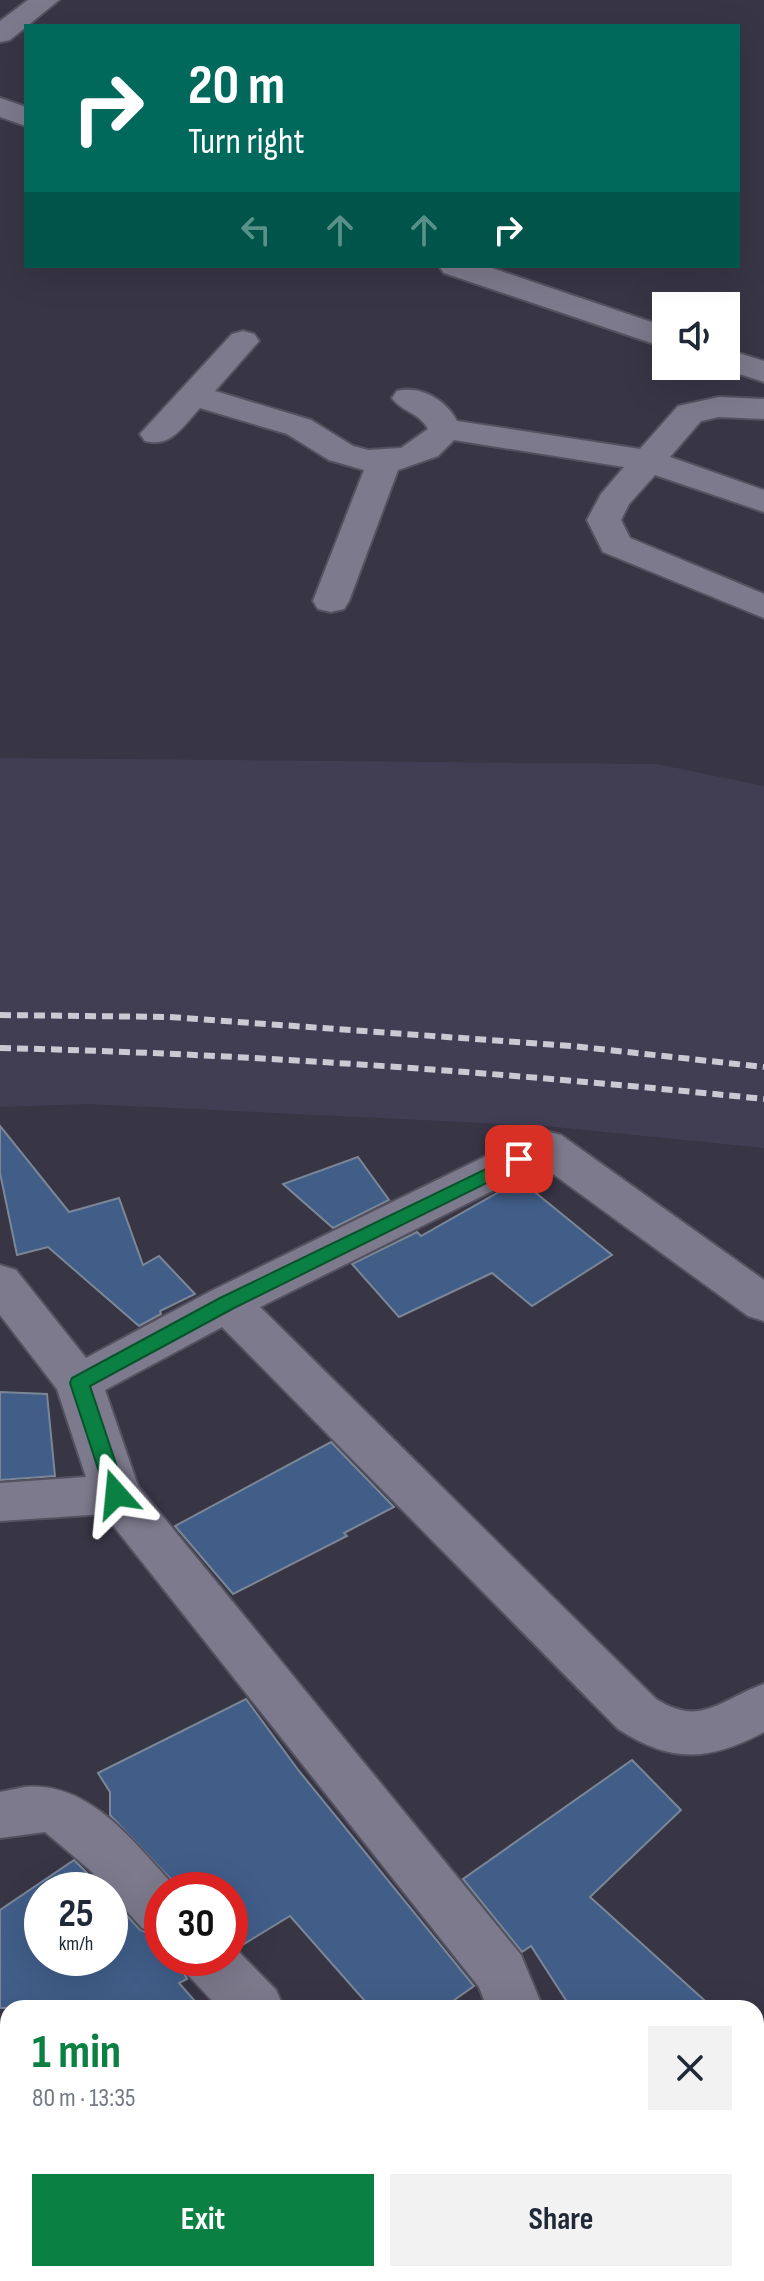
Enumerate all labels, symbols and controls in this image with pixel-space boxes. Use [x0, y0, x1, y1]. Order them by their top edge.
text: 20 m [188, 53, 285, 120]
icon: right [56, 56, 160, 160]
text: Turn right [188, 121, 305, 164]
icon: left [234, 208, 278, 252]
icon: ahead [318, 208, 362, 252]
icon: ahead [402, 208, 446, 252]
icon: right [486, 208, 530, 252]
map controls [652, 292, 740, 380]
button: sound [652, 292, 740, 380]
pin [485, 1125, 553, 1193]
icon: arrive [497, 1137, 541, 1181]
position arrow [74, 1452, 158, 1536]
speed limit sign: 30 [144, 1872, 248, 1976]
text: 25 [58, 1890, 94, 1938]
text: km/h [59, 1932, 93, 1956]
text: 1 min [32, 2024, 121, 2081]
button: close [648, 2026, 732, 2110]
text: 80 m · 13:35 [32, 2083, 135, 2114]
button: Exit [32, 2174, 374, 2266]
button: Share [390, 2174, 732, 2266]

